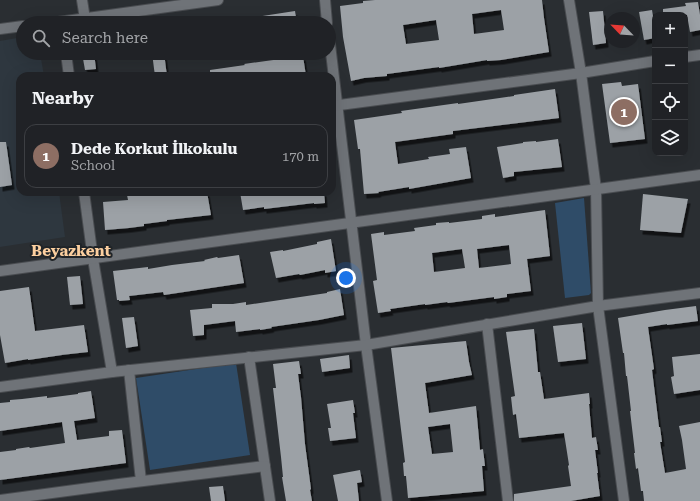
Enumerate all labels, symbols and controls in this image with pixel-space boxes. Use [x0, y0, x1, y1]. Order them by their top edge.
north arrow [604, 12, 640, 48]
map controls [652, 12, 688, 156]
button: + [652, 12, 688, 48]
search box [16, 16, 336, 60]
icon: search [30, 27, 52, 49]
text: Search here [62, 29, 148, 47]
button: − [652, 48, 688, 84]
button: locate [652, 84, 688, 120]
text: Nearby [32, 88, 94, 108]
pin: 1 [611, 97, 637, 127]
button: layers [652, 120, 688, 156]
text: Dede Korkut İlkokulu [71, 140, 237, 158]
text: 1 [42, 149, 50, 164]
text: 170 m [282, 149, 319, 164]
text: School [71, 158, 115, 173]
district label: Beyazkent [31, 242, 111, 260]
your location [336, 268, 356, 288]

